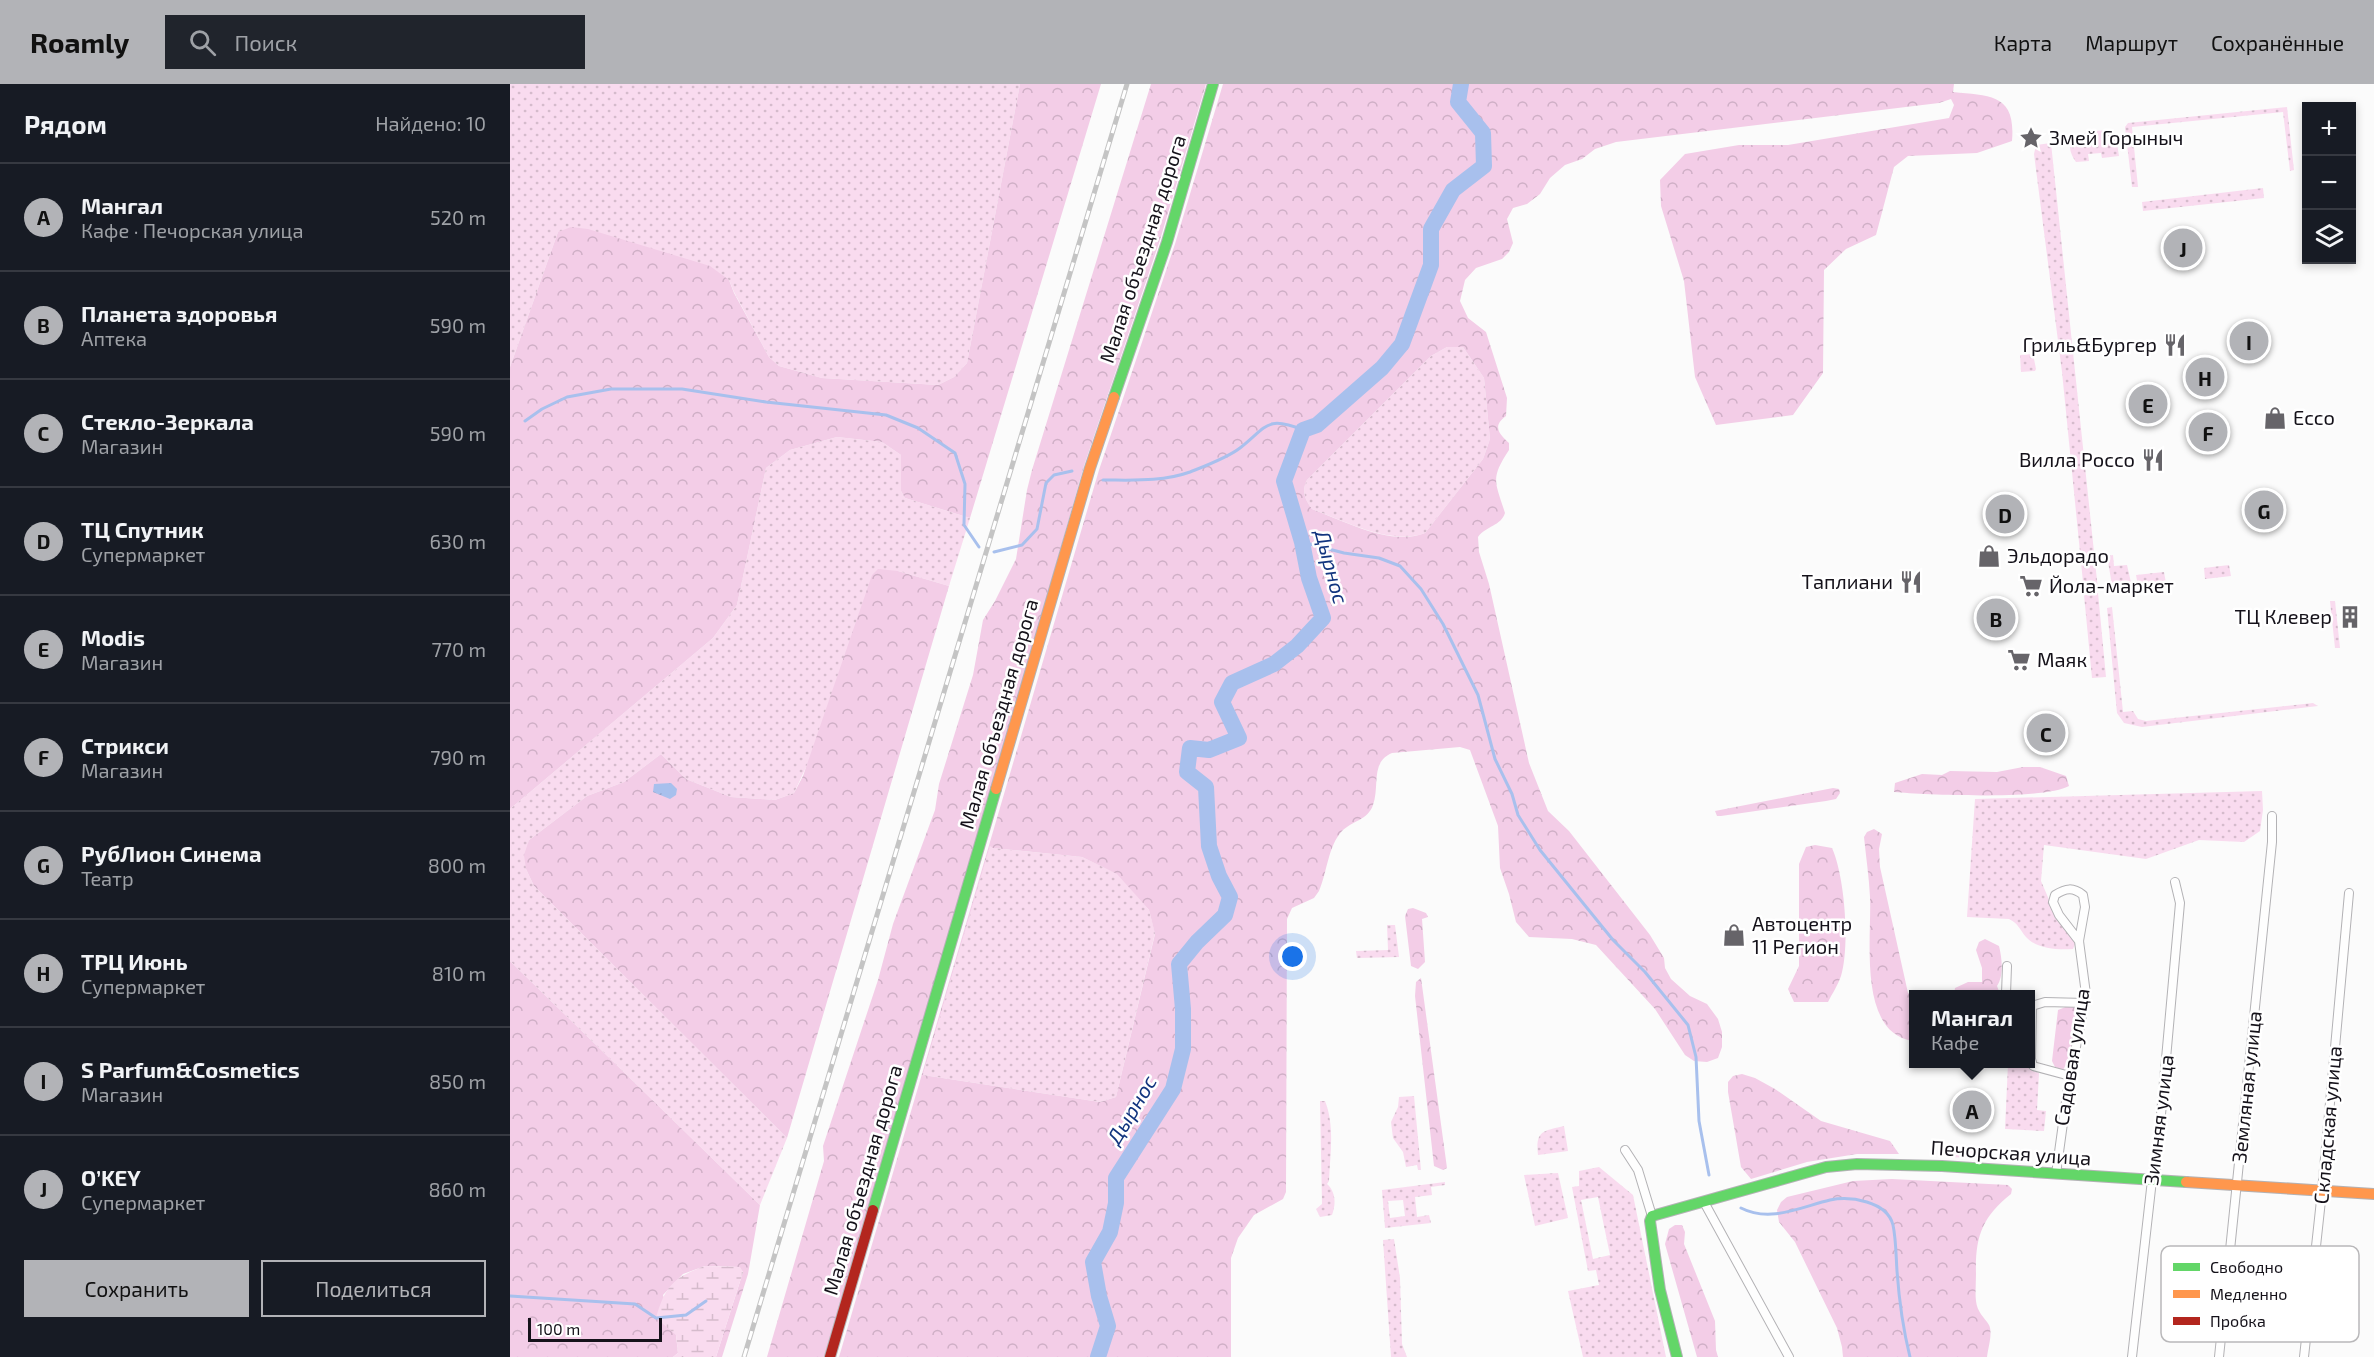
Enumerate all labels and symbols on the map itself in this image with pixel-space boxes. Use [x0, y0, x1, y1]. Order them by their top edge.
place icon: Змей Горыныч [2018, 125, 2044, 151]
place label: Змей Горыныч [2049, 125, 2183, 149]
street label: Малая объездная дорога [1094, 132, 1190, 366]
pin: J [2164, 226, 2202, 270]
pin: I [2230, 318, 2268, 364]
place label: Гриль&Бургер [2023, 332, 2157, 357]
restaurant icon: Гриль&Бургер [2162, 332, 2188, 358]
pin: H [2186, 354, 2224, 400]
pin: E [2128, 382, 2168, 426]
shop icon: Ecco [2262, 405, 2288, 431]
place label: Ecco [2293, 405, 2335, 429]
pin: F [2188, 410, 2228, 454]
place label: Вилла Россо [2019, 447, 2135, 471]
restaurant icon: Вилла Россо [2140, 447, 2166, 473]
pin: G [2244, 488, 2284, 532]
pin: D [1986, 492, 2024, 536]
water label: Дырнос [1310, 526, 1354, 607]
shop icon: Эльдорадо [1976, 543, 2002, 569]
place label: Эльдорадо [2007, 543, 2109, 567]
place label: Таплиани [1801, 569, 1893, 593]
restaurant icon: Таплиани [1898, 569, 1924, 595]
supermarket icon: Йола-маркет [2018, 573, 2044, 599]
place label: Йола-маркет [2049, 573, 2174, 597]
street label: Малая объездная дорога [954, 596, 1042, 832]
pin: B [1976, 596, 2016, 640]
place label: ТЦ Клевер [2235, 604, 2332, 628]
building icon: ТЦ Клевер [2337, 604, 2363, 630]
supermarket icon: Маяк [2006, 647, 2032, 673]
place label: Маяк [2037, 647, 2087, 671]
pin: C [2026, 710, 2066, 756]
place label: Автоцентр 11 Регион [1752, 911, 1852, 958]
shop icon: Автоцентр 11 Регион [1721, 922, 1747, 948]
your location [1278, 942, 1307, 971]
street label: Садовая улица [2048, 986, 2095, 1127]
street label: Земляная улица [2226, 1010, 2267, 1164]
street label: Складская улица [2308, 1045, 2347, 1205]
street label: Зимняя улица [2138, 1053, 2179, 1187]
street label: Малая объездная дорога [818, 1062, 906, 1298]
water label: Дырнос [1100, 1070, 1161, 1149]
pin: A [1952, 1088, 1992, 1132]
street label: Печорская улица [1930, 1134, 2092, 1171]
legend [2161, 1246, 2359, 1342]
text: Свободно [2210, 1257, 2283, 1276]
text: Медленно [2210, 1284, 2287, 1303]
text: Пробка [2210, 1311, 2266, 1330]
scale bar [528, 1315, 662, 1342]

